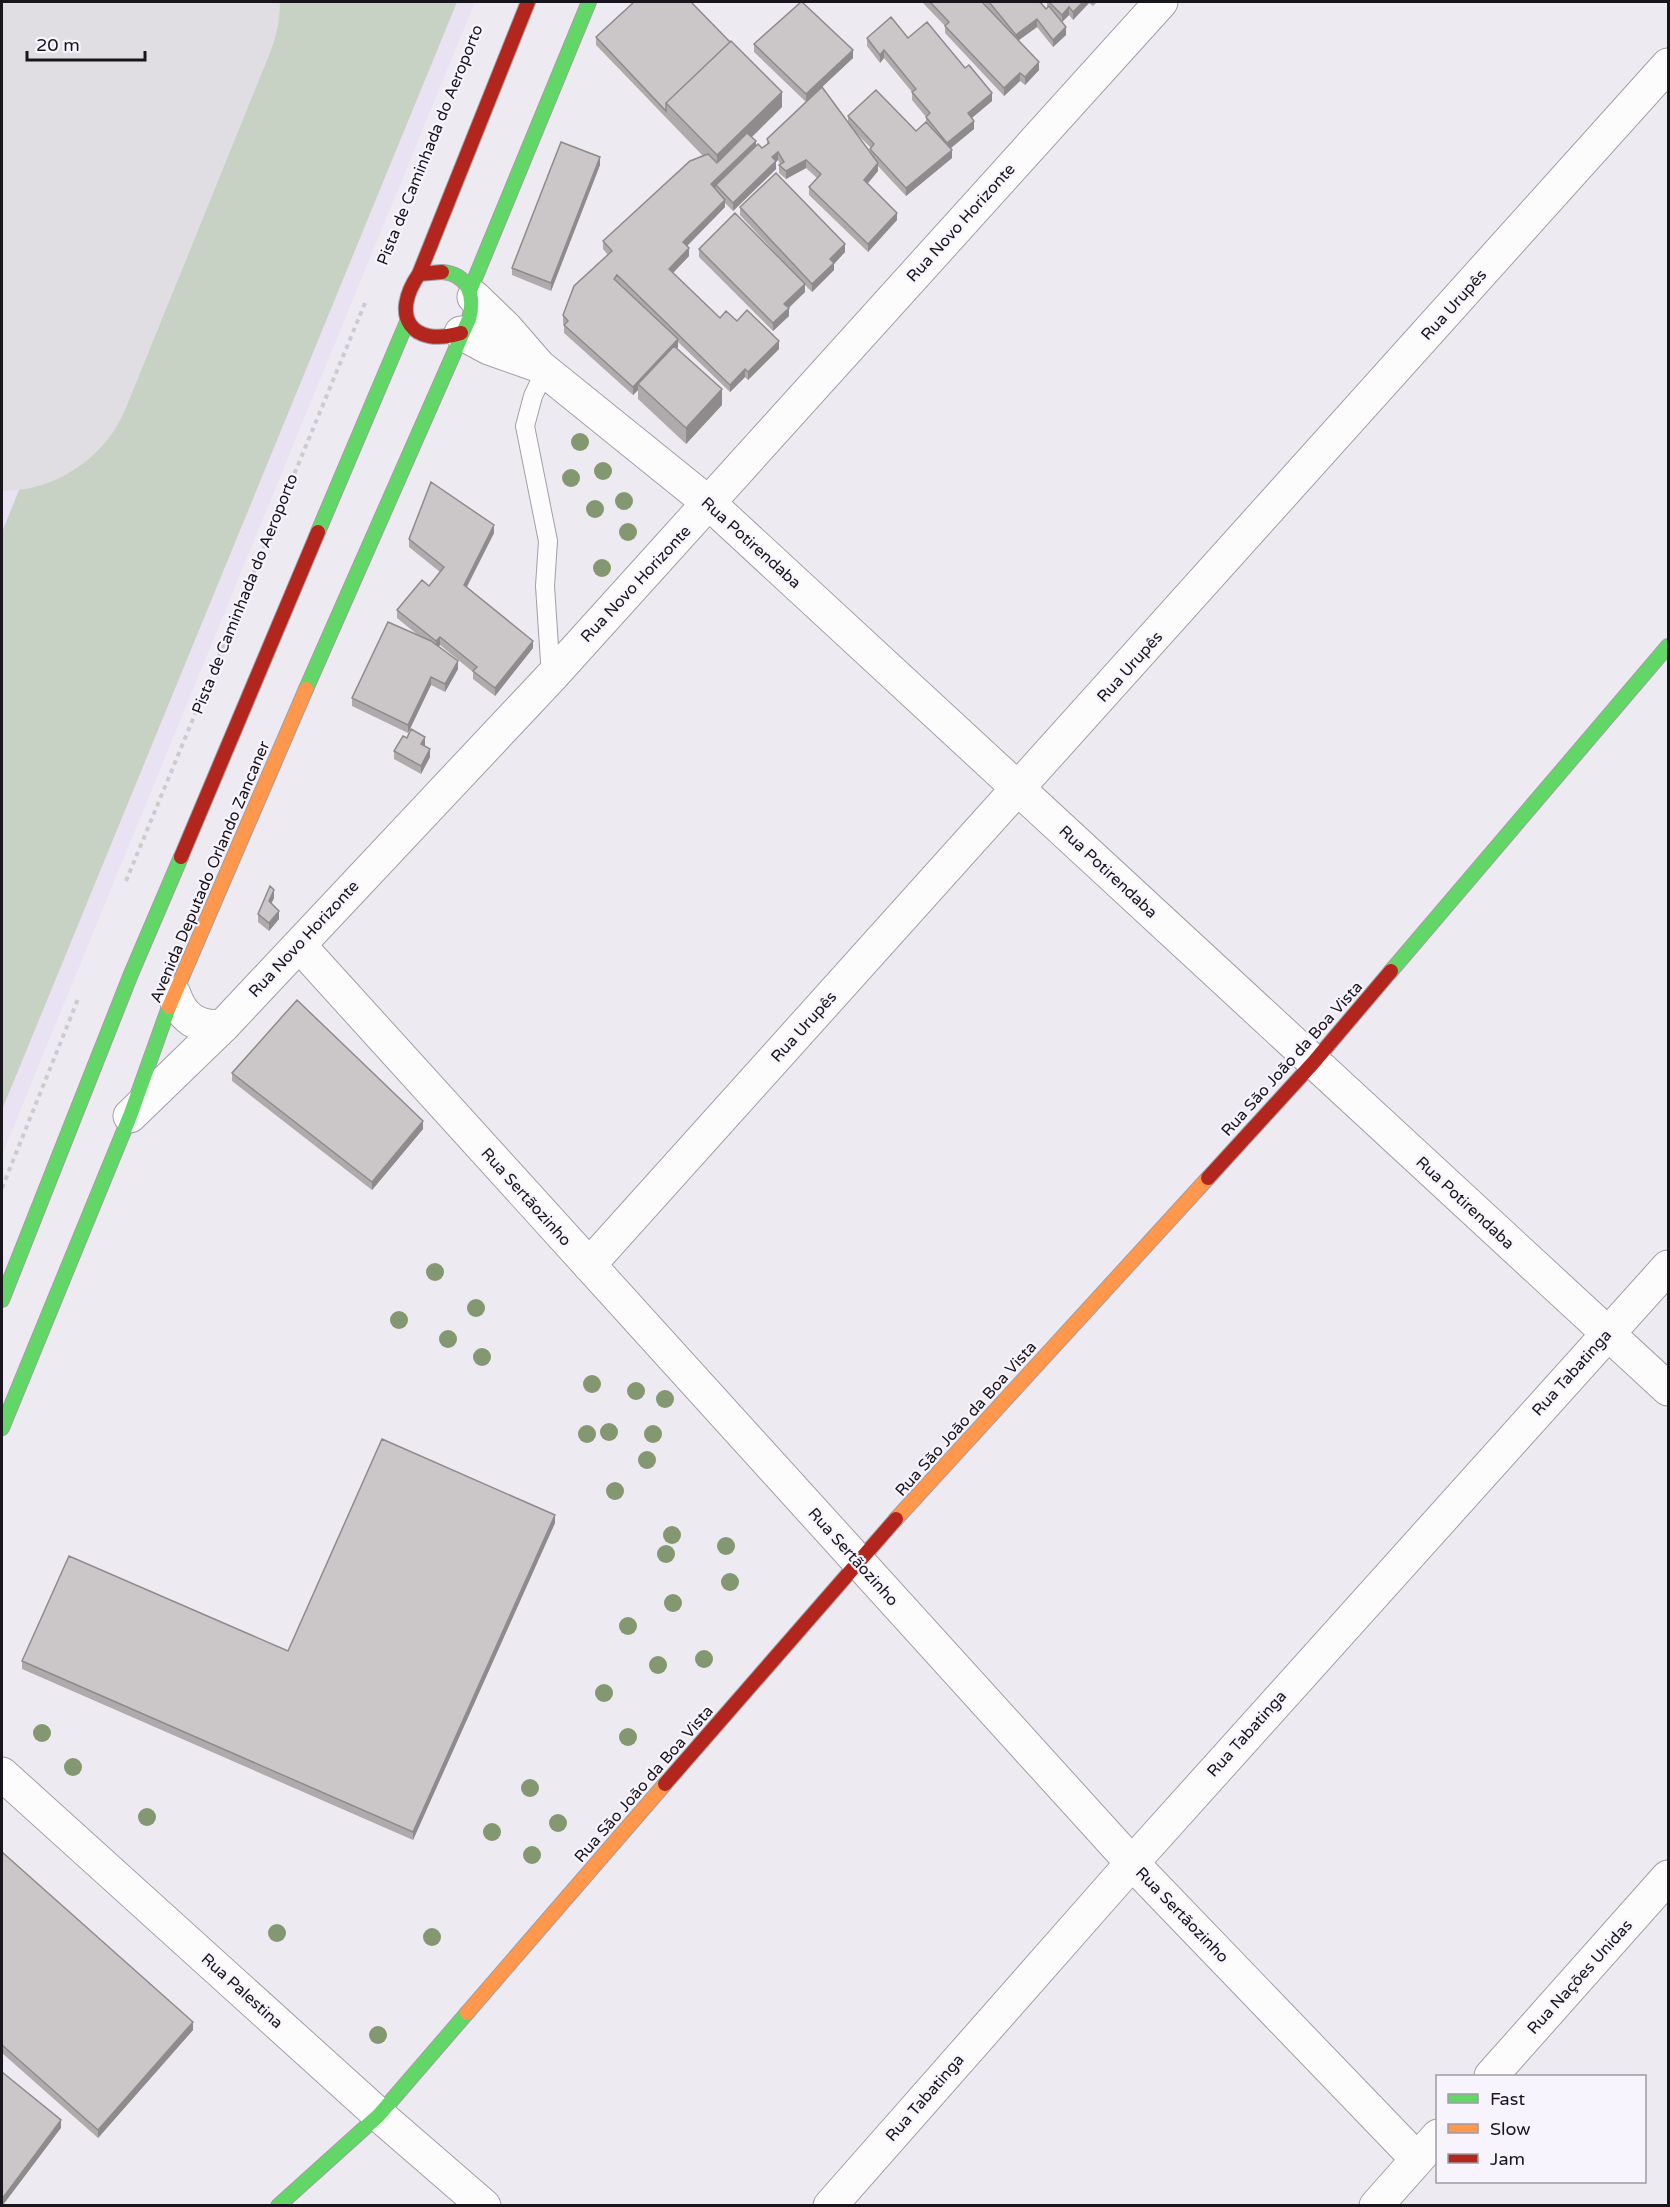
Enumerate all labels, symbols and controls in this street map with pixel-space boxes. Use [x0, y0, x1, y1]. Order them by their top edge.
street label: Pista de Caminhada do Aeroporto [373, 22, 487, 268]
scale bar [27, 24, 146, 62]
text: 20 m [36, 34, 80, 56]
street label: Rua Novo Horizonte [902, 160, 1020, 286]
street label: Rua Urupês [1417, 265, 1491, 345]
street label: Pista de Caminhada do Aeroporto [188, 471, 302, 717]
street label: Rua Potirendaba [697, 493, 805, 593]
street label: Rua Novo Horizonte [577, 521, 695, 647]
street label: Rua Urupês [1093, 627, 1167, 707]
street label: Avenida Deputado Orlando Zancaner [146, 737, 275, 1006]
street label: Rua Potirendaba [1055, 821, 1161, 923]
street label: Rua Novo Horizonte [245, 876, 363, 1002]
street label: Rua São João da Boa Vista [1217, 977, 1367, 1141]
street label: Rua Urupês [767, 987, 841, 1067]
street label: Rua Sertãozinho [477, 1144, 575, 1250]
street label: Rua Potirendaba [1412, 1152, 1518, 1254]
street label: Rua Tabatinga [1528, 1326, 1616, 1420]
street label: Rua São João da Boa Vista [891, 1337, 1041, 1501]
street label: Rua Sertãozinho [804, 1504, 902, 1610]
street label: Rua Tabatinga [1203, 1687, 1291, 1781]
street label: Rua São João da Boa Vista [570, 1701, 718, 1867]
street label: Rua Sertãozinho [1131, 1863, 1233, 1967]
street label: Rua Nações Unidas [1523, 1915, 1637, 2039]
street label: Rua Palestina [197, 1949, 287, 2033]
street label: Rua Tabatinga [882, 2050, 968, 2146]
legend [1436, 2075, 1646, 2183]
text: Fast [1490, 2088, 1525, 2110]
text: Slow [1490, 2118, 1531, 2140]
text: Jam [1490, 2148, 1525, 2170]

